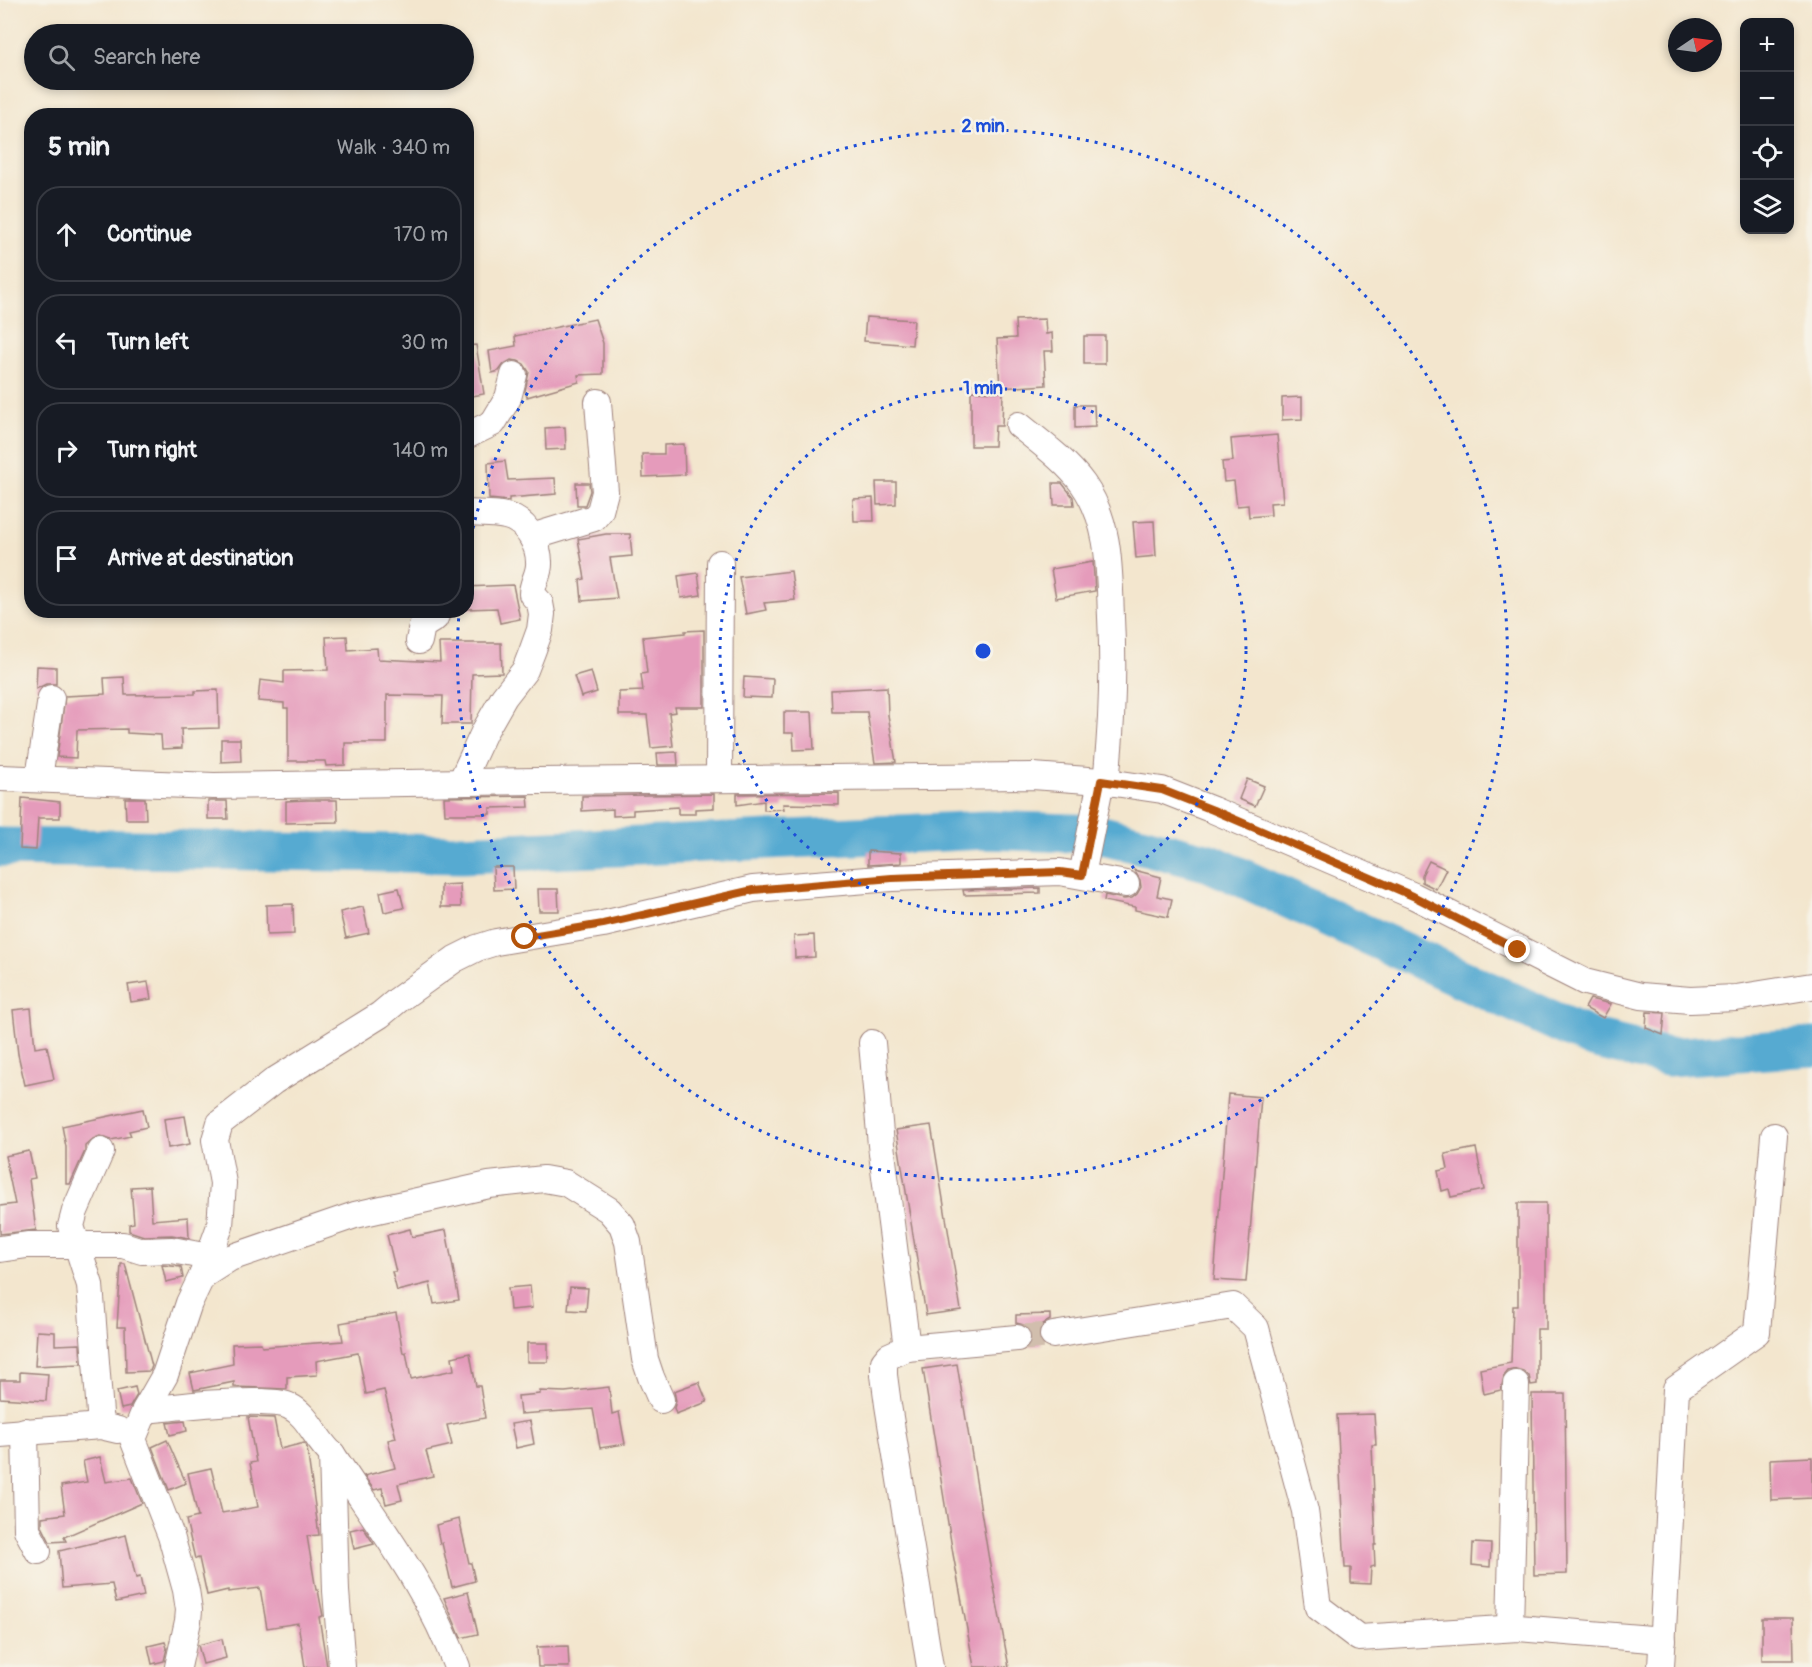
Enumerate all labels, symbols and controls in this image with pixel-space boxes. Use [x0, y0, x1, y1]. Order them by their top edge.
north arrow [1668, 18, 1722, 72]
map controls [1740, 18, 1794, 234]
button: + [1740, 18, 1794, 72]
search box [24, 24, 474, 90]
icon: search [45, 41, 78, 74]
text: Search here [93, 43, 200, 71]
button: − [1740, 72, 1794, 126]
text: 2 min [961, 115, 1005, 138]
button: locate [1740, 126, 1794, 180]
text: 5 min [48, 131, 110, 163]
text: Walk · 340 m [337, 135, 450, 160]
button: layers [1740, 180, 1794, 234]
icon: ahead [50, 218, 83, 251]
text: Continue [107, 220, 191, 248]
text: 170 m [394, 222, 448, 247]
icon: left [50, 326, 83, 359]
text: Turn left [107, 328, 189, 356]
text: 30 m [401, 330, 448, 355]
text: 1 min [963, 377, 1003, 400]
icon: right [50, 434, 83, 467]
text: Turn right [107, 436, 197, 464]
text: 140 m [393, 438, 448, 463]
icon: arrive [50, 542, 83, 575]
text: Arrive at destination [107, 544, 293, 572]
centre of rings [973, 641, 993, 661]
route start [511, 923, 537, 949]
route end [1504, 936, 1530, 962]

